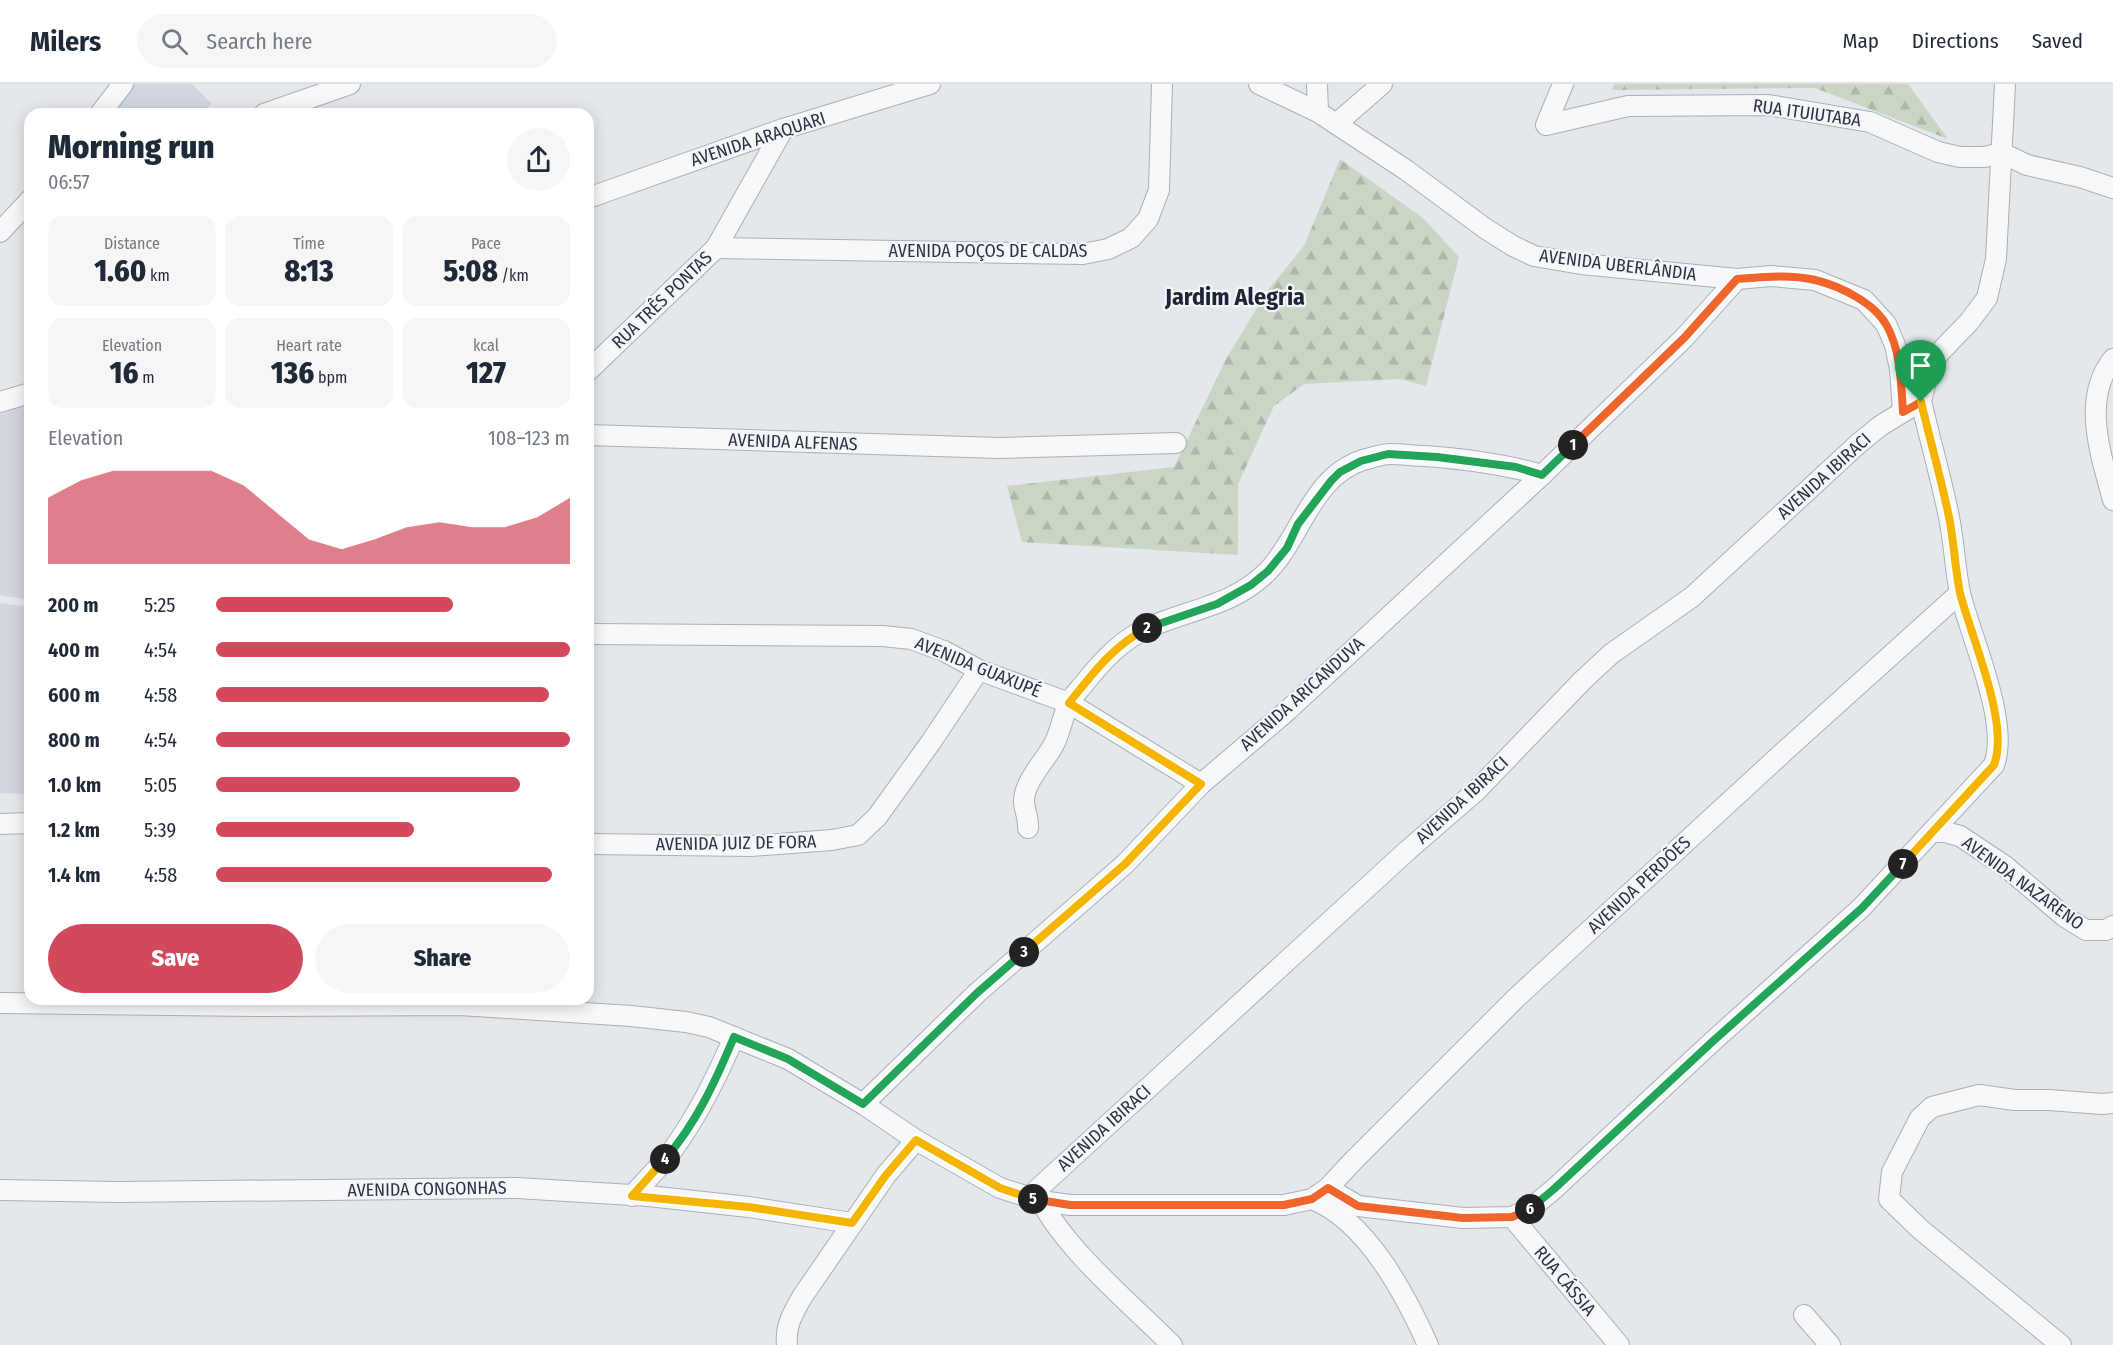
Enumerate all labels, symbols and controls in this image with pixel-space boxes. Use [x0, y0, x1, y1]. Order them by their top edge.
search box [137, 14, 557, 68]
text: Milers [30, 25, 101, 58]
icon: search [158, 25, 191, 58]
text: Search here [206, 28, 312, 55]
text: Map [1842, 28, 1879, 54]
text: Directions [1912, 28, 1999, 54]
text: Saved [2032, 28, 2083, 54]
street label: RUA ITUIUTABA [1752, 95, 1863, 132]
street label: AVENIDA ARAQUARI [688, 107, 828, 171]
text: Morning run [48, 127, 215, 167]
button: share [507, 128, 570, 191]
text: 06:57 [48, 170, 90, 194]
text: Distance [104, 234, 160, 253]
text: Time [293, 234, 325, 253]
text: Pace [471, 234, 501, 253]
street label: AVENIDA POÇOS DE CALDAS [889, 240, 1087, 262]
street label: AVENIDA UBERLÂNDIA [1538, 244, 1698, 286]
street label: RUA TRÊS PONTAS [607, 247, 717, 353]
text: 1.60 [94, 253, 146, 289]
text: 8:13 [284, 253, 334, 289]
text: 5:08 [443, 253, 498, 289]
text: km [146, 266, 170, 285]
text: /km [498, 266, 529, 285]
district label: Jardim Alegria [1164, 283, 1305, 311]
text: Elevation [102, 336, 162, 355]
text: Heart rate [276, 336, 342, 355]
text: kcal [473, 336, 499, 355]
pin [1895, 340, 1946, 402]
icon: arrive [1904, 349, 1937, 382]
text: 16 [109, 355, 138, 391]
text: 136 [271, 355, 314, 391]
text: 127 [466, 355, 506, 391]
text: m [138, 368, 155, 387]
text: bpm [314, 368, 347, 387]
text: Elevation [48, 426, 123, 450]
text: 108–123 m [488, 426, 570, 450]
street label: AVENIDA IBIRACI [1773, 428, 1875, 524]
street label: AVENIDA ALFENAS [728, 429, 858, 455]
pin: 1 [1558, 430, 1588, 460]
text: 1 [1570, 435, 1576, 454]
text: 200 m [48, 593, 99, 617]
text: 5:25 [144, 593, 175, 617]
pin: 2 [1132, 613, 1162, 643]
text: 2 [1143, 618, 1151, 637]
street label: AVENIDA GUAXUPÉ [912, 631, 1044, 702]
street label: AVENIDA ARICANDUVA [1235, 632, 1369, 756]
text: 400 m [48, 638, 100, 662]
text: 4:54 [144, 638, 177, 662]
text: 600 m [48, 683, 100, 707]
text: 4:58 [144, 683, 177, 707]
text: 800 m [48, 728, 100, 752]
text: 4:54 [144, 728, 177, 752]
street label: AVENIDA IBIRACI [1411, 751, 1513, 849]
text: 1.0 km [48, 773, 101, 797]
text: 5:05 [144, 773, 177, 797]
text: 1.2 km [48, 818, 100, 842]
text: 5:39 [144, 818, 176, 842]
street label: AVENIDA JUIZ DE FORA [655, 831, 817, 855]
street label: AVENIDA NAZARENO [1958, 831, 2088, 935]
street label: AVENIDA PERDÕES [1583, 832, 1695, 938]
pin: 7 [1888, 849, 1918, 879]
text: 7 [1900, 854, 1906, 873]
text: 1.4 km [48, 863, 100, 887]
text: 4:58 [144, 863, 177, 887]
button: Save [48, 924, 303, 993]
button: Share [315, 924, 570, 993]
pin: 3 [1009, 937, 1039, 967]
text: 3 [1020, 942, 1028, 961]
street label: AVENIDA IBIRACI [1053, 1080, 1155, 1176]
pin: 4 [650, 1144, 680, 1174]
text: 4 [661, 1149, 669, 1168]
street label: AVENIDA CONGONHAS [347, 1177, 507, 1201]
pin: 5 [1018, 1184, 1048, 1214]
text: 5 [1029, 1189, 1037, 1208]
pin: 6 [1515, 1194, 1545, 1224]
text: 6 [1526, 1199, 1534, 1218]
street label: RUA CÁSSIA [1530, 1241, 1602, 1321]

